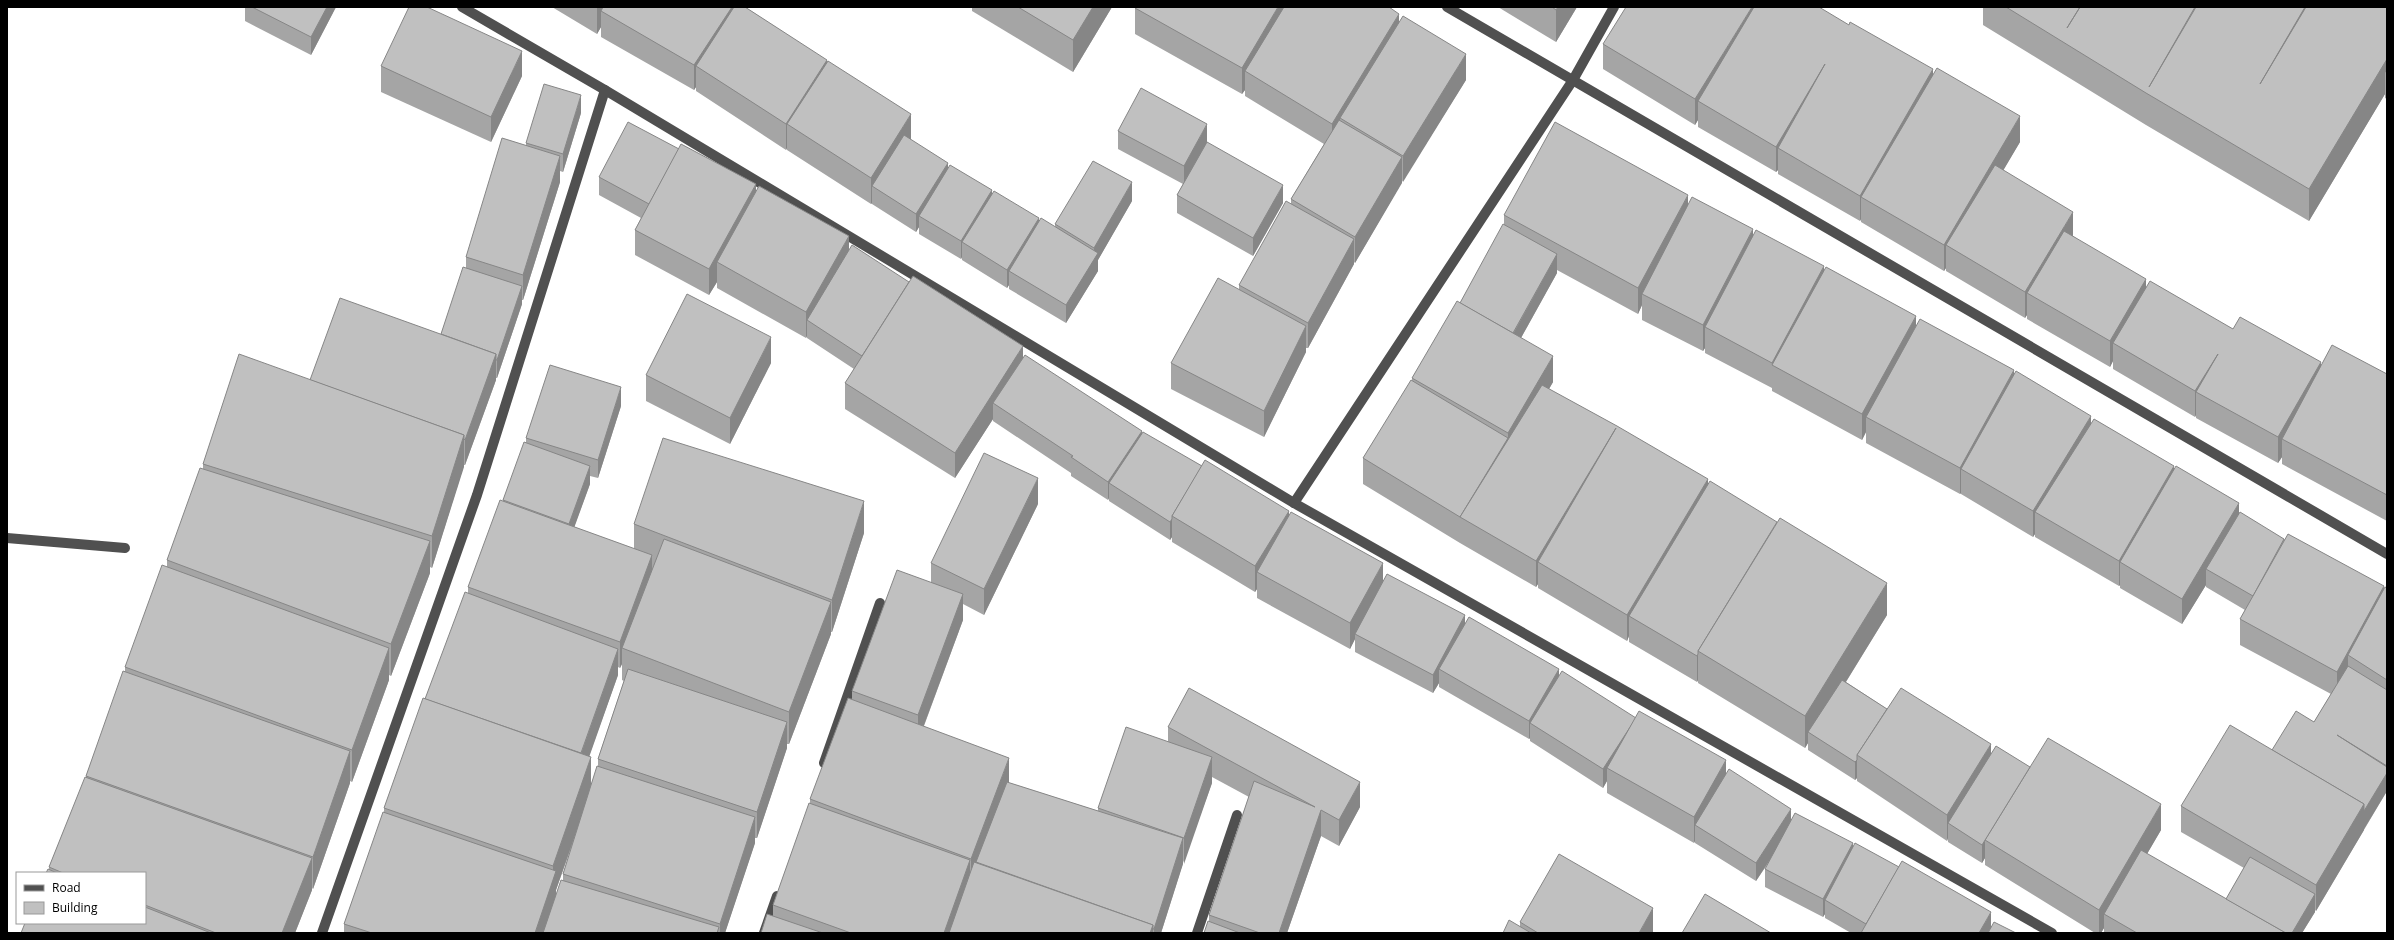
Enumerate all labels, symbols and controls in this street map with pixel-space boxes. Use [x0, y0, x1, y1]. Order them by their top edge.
legend [16, 872, 146, 924]
text: Road [52, 879, 81, 896]
text: Building [52, 899, 98, 916]

